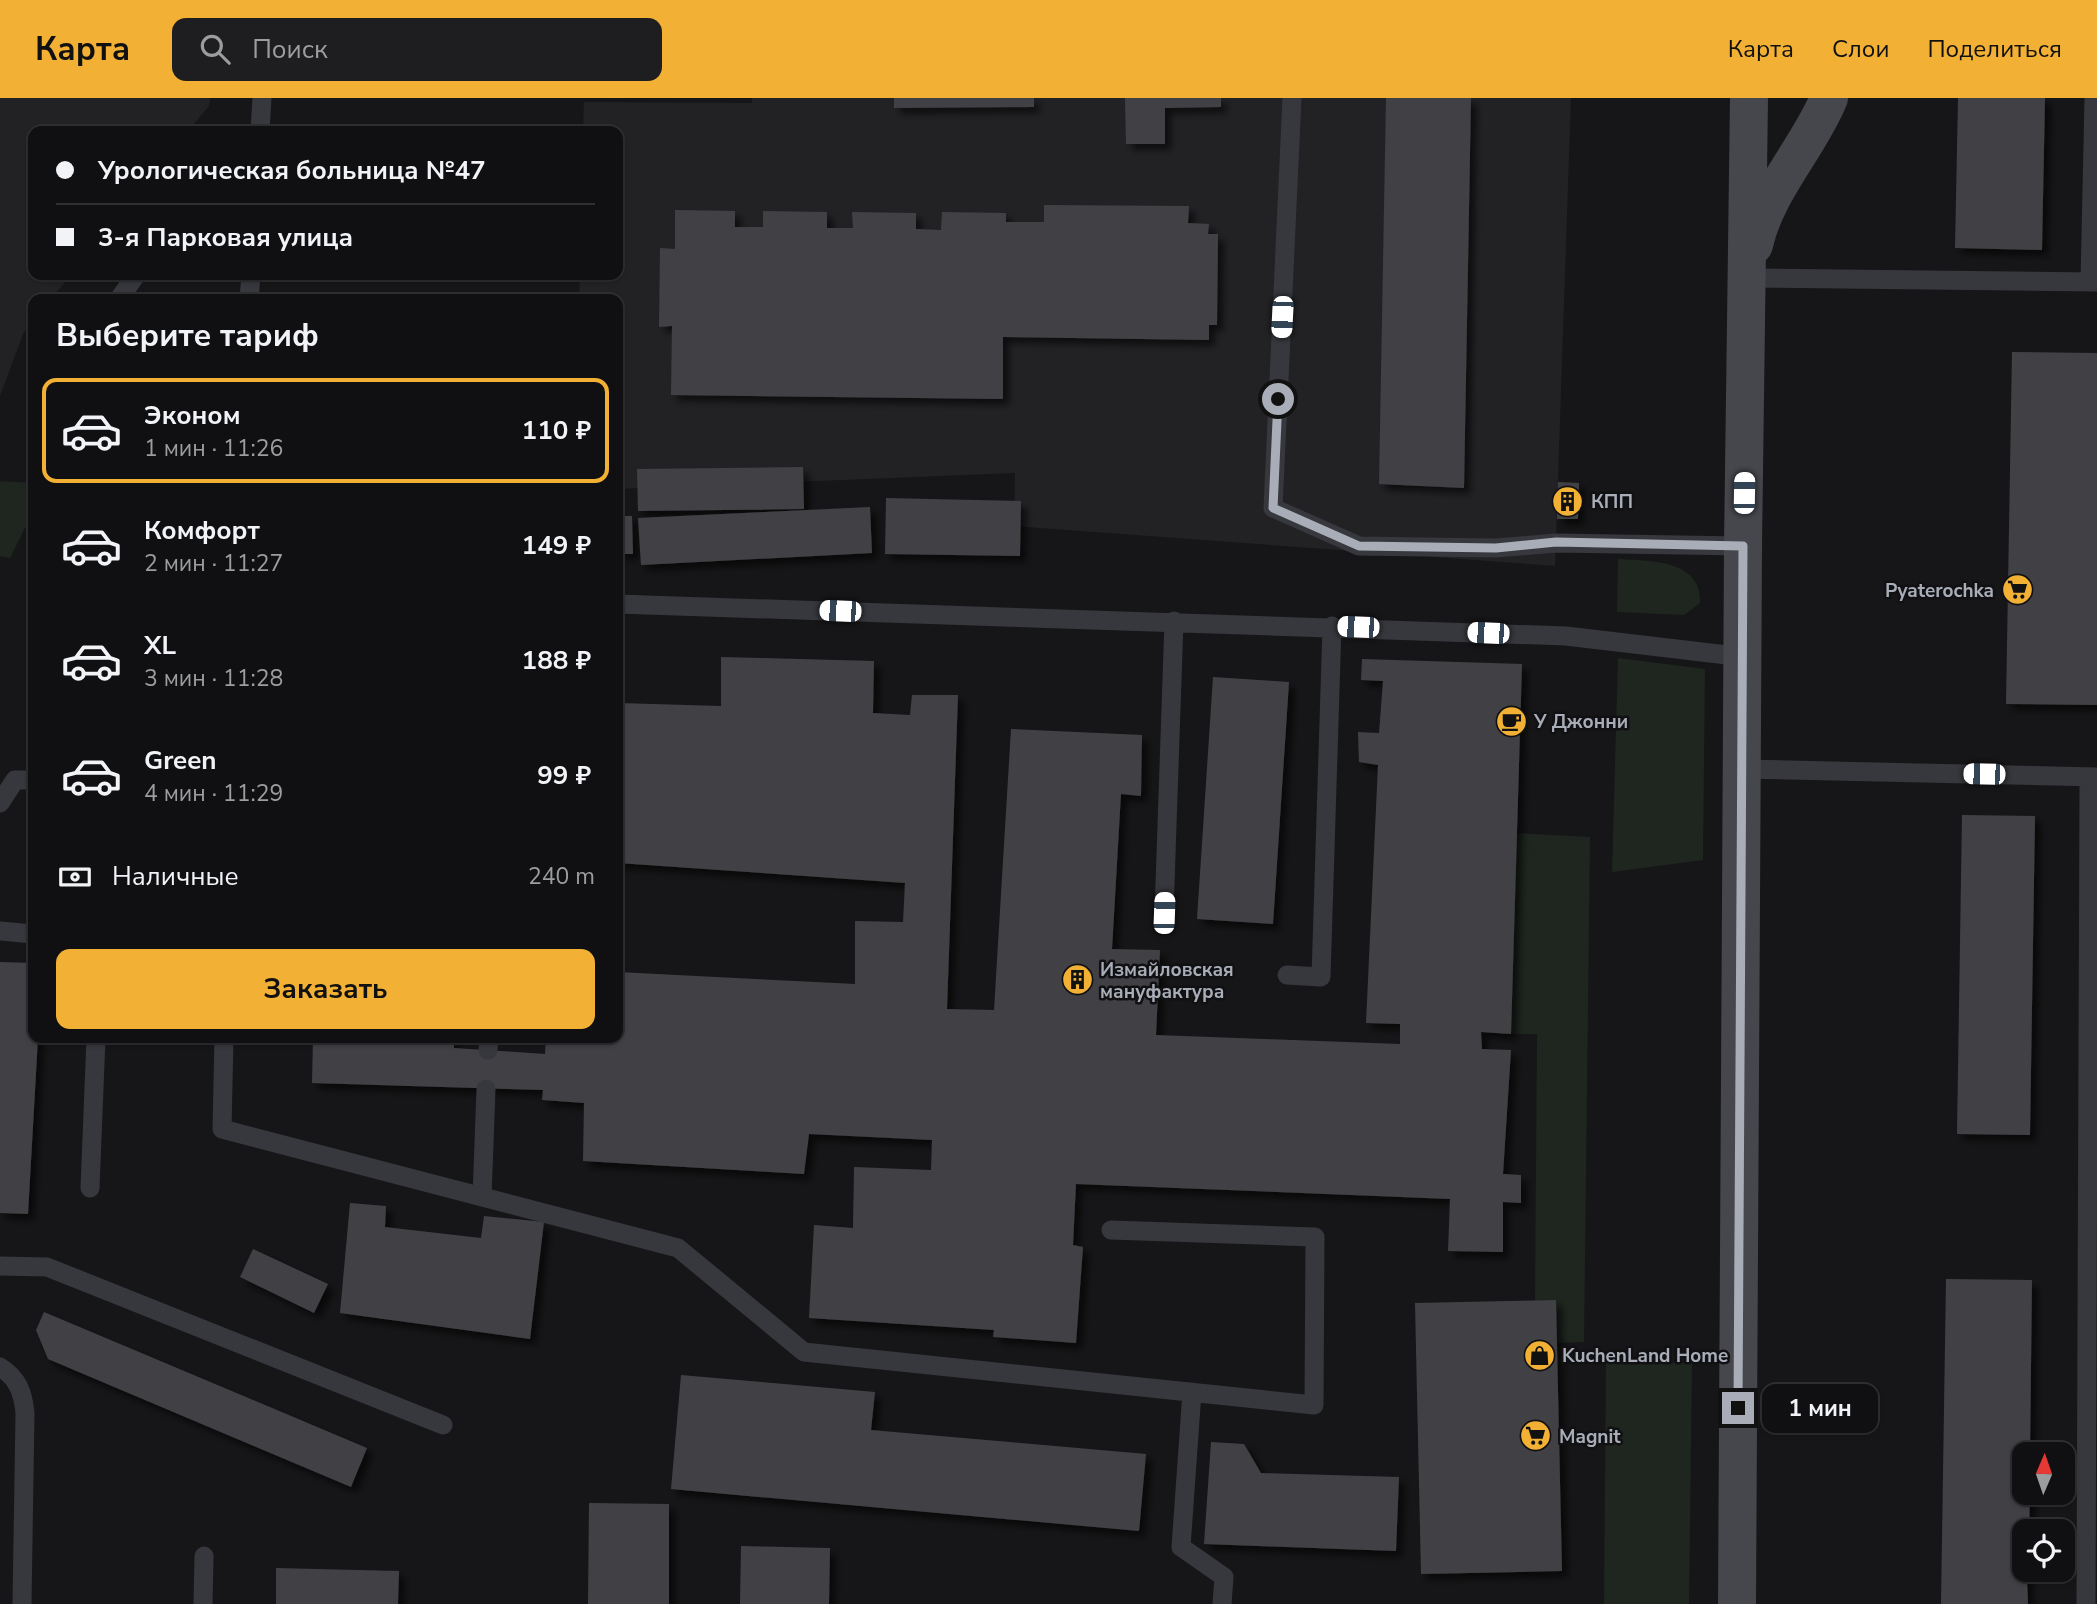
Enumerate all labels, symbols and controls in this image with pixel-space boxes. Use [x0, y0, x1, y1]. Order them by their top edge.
search box [172, 18, 662, 81]
text: Карта [35, 27, 130, 72]
icon: search [196, 30, 234, 68]
text: Поиск [252, 32, 328, 67]
text: Карта [1728, 33, 1794, 65]
text: Слои [1832, 33, 1889, 65]
text: Поделиться [1927, 33, 2062, 65]
text: Урологическая больница №47 [98, 153, 486, 188]
text: 3-я Парковая улица [98, 220, 353, 255]
car [1271, 295, 1294, 339]
text: Выберите тариф [56, 314, 319, 357]
route start [1262, 383, 1294, 415]
text: Эконом [144, 398, 241, 433]
icon: car [60, 399, 123, 462]
text: 110 ₽ [522, 413, 591, 448]
text: 1 мин · 11:26 [144, 433, 283, 464]
car [1734, 472, 1755, 514]
building icon: КПП [1551, 484, 1585, 518]
place label: КПП [1591, 489, 1633, 515]
text: Комфорт [144, 513, 260, 548]
icon: car [60, 514, 123, 577]
text: 149 ₽ [522, 528, 591, 563]
text: 2 мин · 11:27 [144, 548, 283, 579]
supermarket icon: Pyaterochka [2000, 573, 2034, 607]
place label: Pyaterochka [1885, 578, 1994, 604]
car [819, 600, 862, 622]
car [1337, 616, 1380, 638]
car [1467, 622, 1510, 644]
text: XL [144, 628, 176, 663]
icon: car [60, 629, 123, 692]
text: 188 ₽ [522, 643, 591, 678]
text: 3 мин · 11:28 [144, 663, 283, 694]
cafe icon: У Джонни [1494, 704, 1528, 738]
place label: У Джонни [1533, 709, 1628, 735]
text: Green [144, 743, 217, 778]
icon: car [60, 744, 123, 807]
text: 99 ₽ [537, 758, 591, 793]
car [1963, 763, 2006, 785]
text: 4 мин · 11:29 [144, 778, 283, 809]
icon: cash [56, 858, 94, 896]
text: Наличные [112, 859, 239, 894]
text: 240 m [528, 861, 595, 892]
car [1153, 892, 1176, 934]
button: Заказать [56, 949, 595, 1029]
place label: Измайловская мануфактура [1100, 957, 1234, 1005]
building icon: Измайловская мануфактура [1060, 963, 1094, 997]
shop icon: KuchenLand Home [1522, 1338, 1556, 1372]
place label: KuchenLand Home [1562, 1343, 1728, 1369]
callout: 1 мин [1762, 1384, 1878, 1432]
route end [1722, 1392, 1754, 1424]
text: 1 мин [1788, 1393, 1852, 1424]
supermarket icon: Magnit [1519, 1419, 1553, 1453]
place label: Magnit [1559, 1424, 1621, 1450]
north arrow [2012, 1442, 2076, 1505]
map controls [2012, 1442, 2075, 1582]
button: locate [2012, 1519, 2075, 1582]

